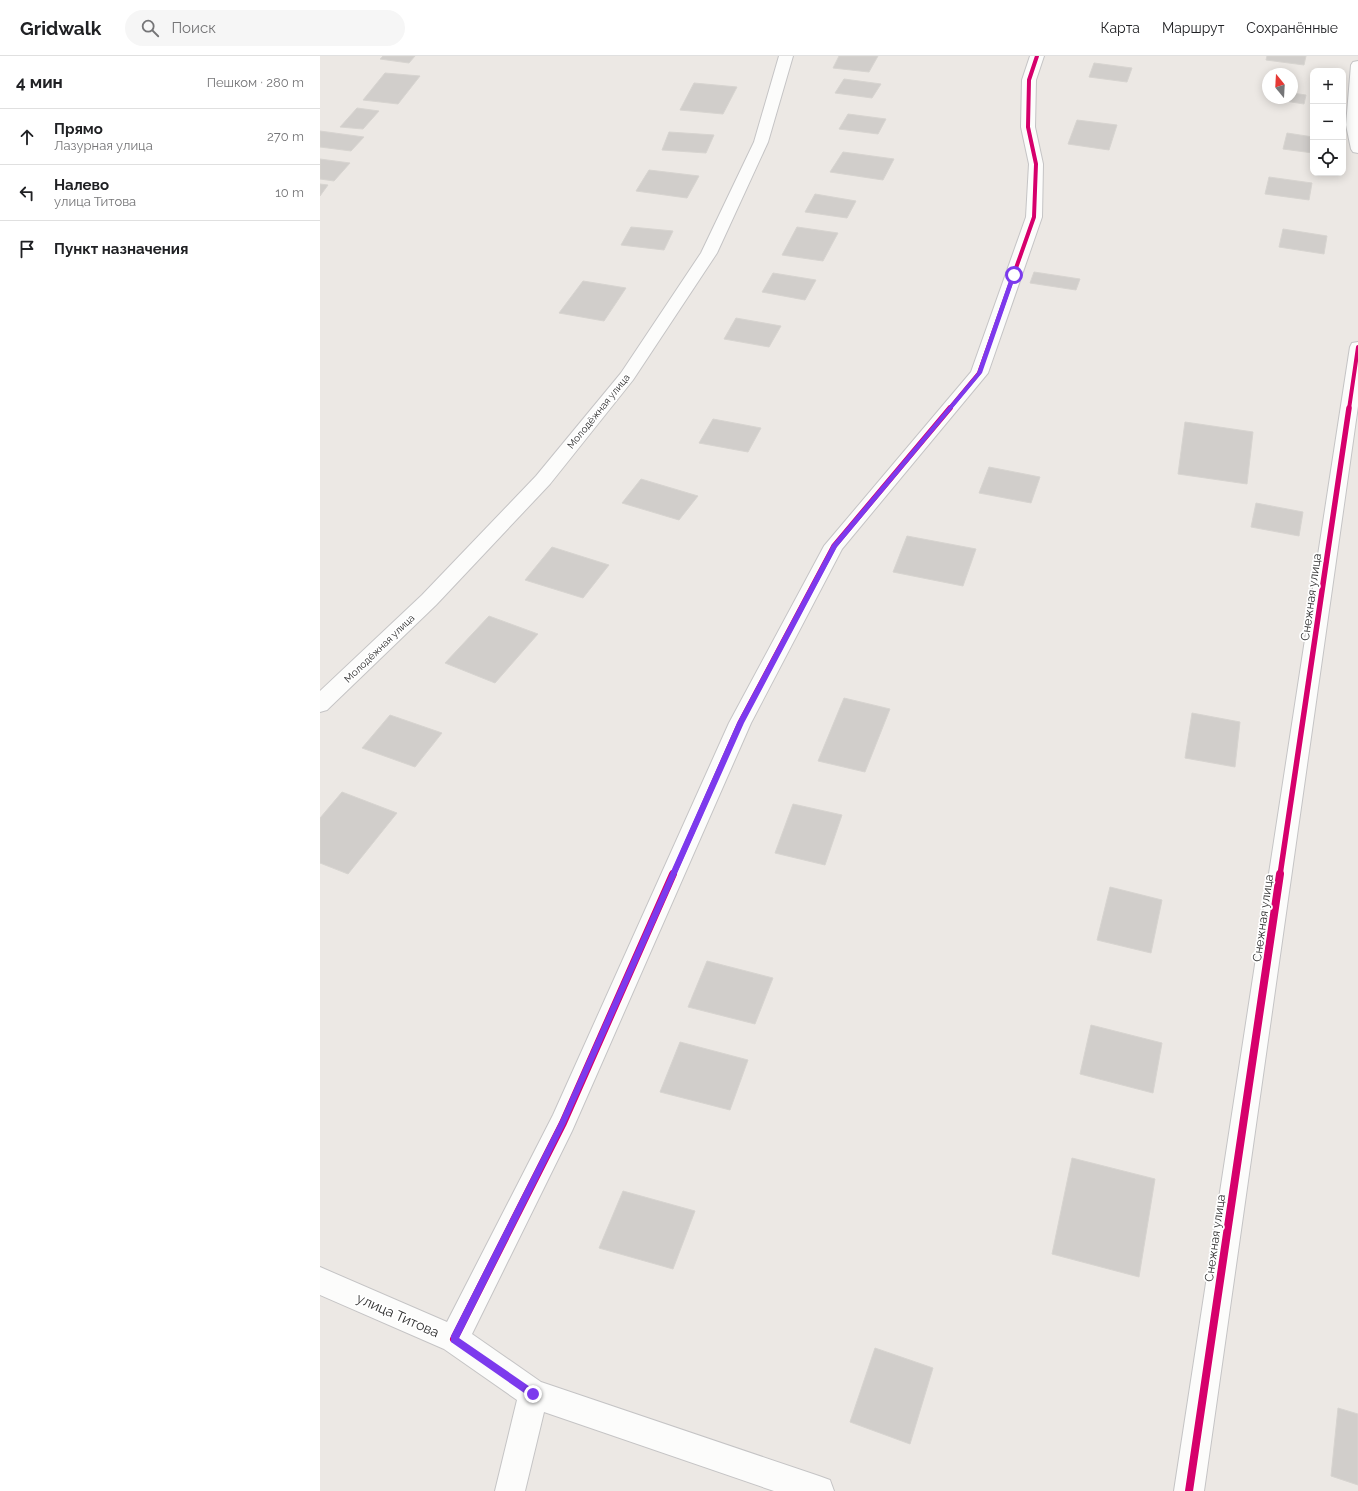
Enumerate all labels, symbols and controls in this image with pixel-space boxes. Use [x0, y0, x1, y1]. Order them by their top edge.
search box [125, 10, 405, 46]
text: Gridwalk [20, 17, 101, 39]
icon: search [139, 17, 161, 39]
text: Поиск [171, 19, 216, 37]
text: Карта [1101, 20, 1140, 36]
text: Маршрут [1162, 20, 1224, 36]
text: Сохранённые [1246, 20, 1338, 36]
north arrow [1262, 68, 1298, 104]
map controls [1310, 68, 1346, 176]
button: + [1310, 68, 1346, 104]
text: 4 мин [16, 72, 63, 92]
text: Пешком · 280 m [207, 75, 304, 90]
button: − [1310, 104, 1346, 140]
text: Прямо [54, 120, 103, 138]
icon: ahead [16, 126, 38, 148]
text: 270 m [267, 129, 304, 144]
text: Лазурная улица [54, 138, 153, 153]
button: locate [1310, 140, 1346, 176]
text: Налево [54, 176, 109, 194]
icon: left [16, 182, 38, 204]
text: 10 m [275, 185, 304, 200]
text: улица Титова [54, 194, 136, 209]
icon: arrive [16, 238, 38, 260]
text: Пункт назначения [54, 240, 188, 258]
route start [1005, 266, 1023, 284]
street label: Молодёжная улица [565, 372, 632, 451]
street label: Снежная улица [1298, 552, 1324, 642]
street label: Молодёжная улица [342, 612, 417, 685]
street label: Снежная улица [1250, 873, 1276, 963]
street label: Снежная улица [1202, 1193, 1228, 1283]
street label: улица Титова [354, 1290, 442, 1340]
route end [524, 1385, 542, 1403]

